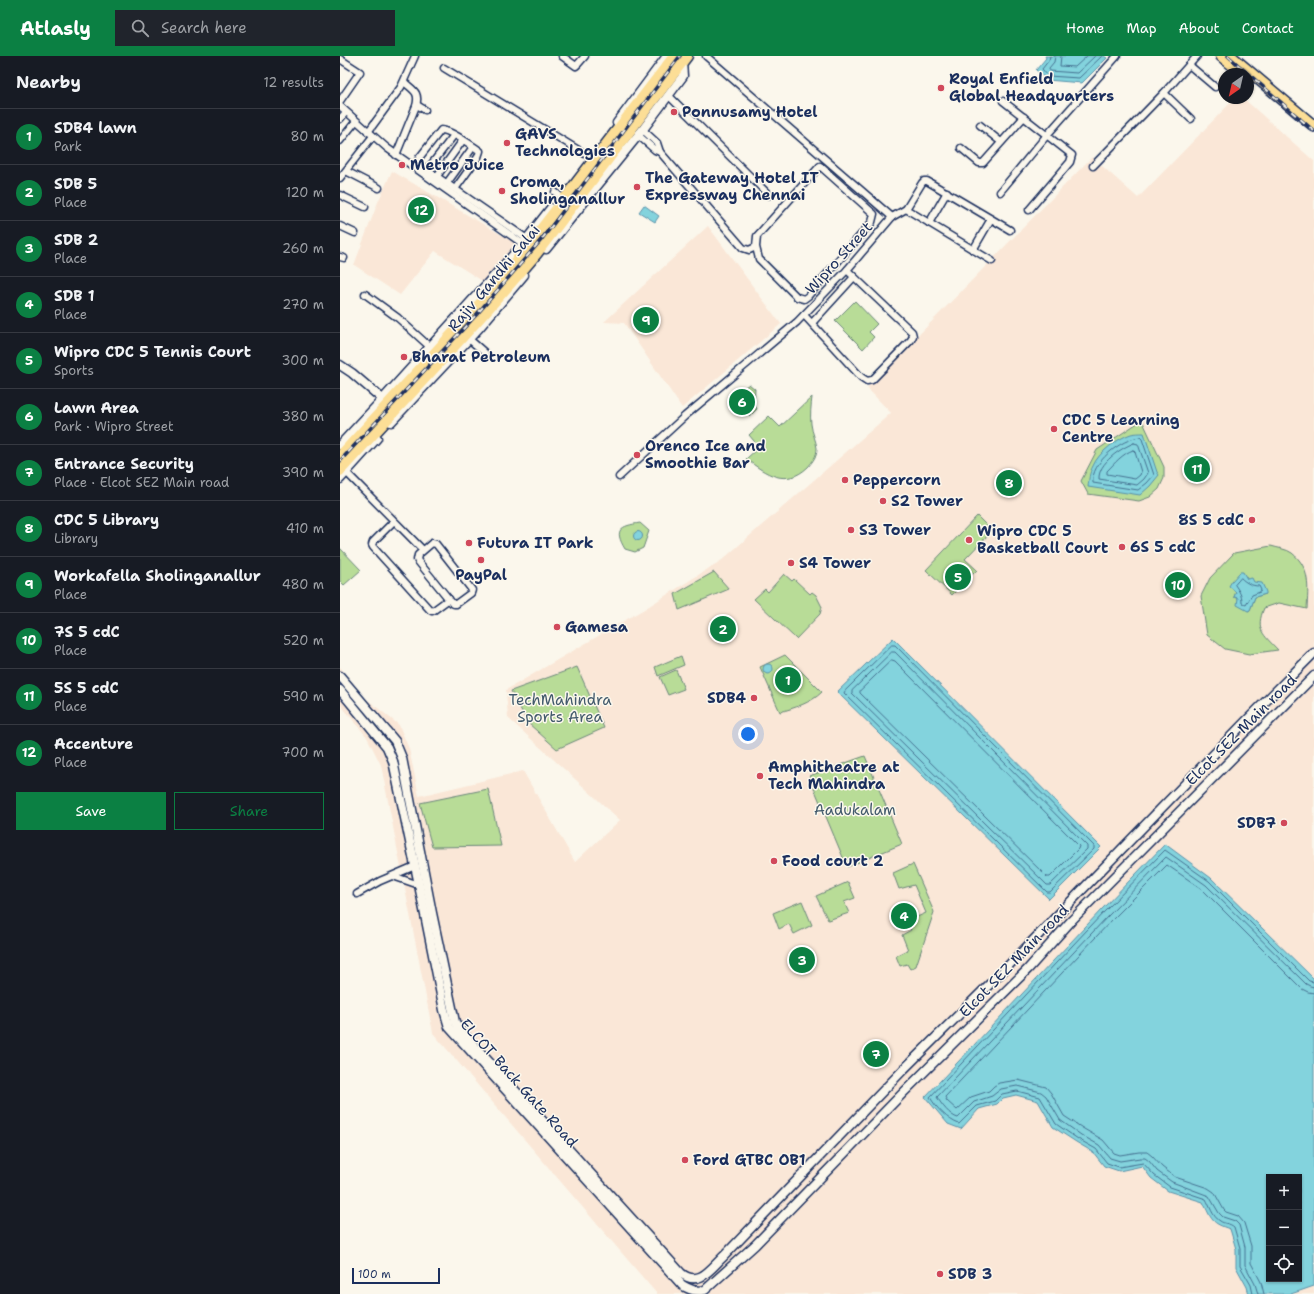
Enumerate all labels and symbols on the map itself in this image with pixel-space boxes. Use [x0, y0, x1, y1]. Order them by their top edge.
north arrow [1218, 68, 1254, 104]
place label: Royal Enfield Global Headquarters [949, 69, 1114, 106]
marker: Royal Enfield Global Headquarters [936, 83, 946, 93]
place label: Ponnusamy Hotel [682, 102, 818, 122]
marker: Ponnusamy Hotel [669, 107, 679, 117]
place label: GAVS Technologies [515, 124, 615, 161]
marker: GAVS Technologies [502, 138, 512, 148]
place label: Metro Juice [410, 155, 504, 175]
marker: Metro Juice [397, 160, 407, 170]
place label: The Gateway Hotel IT Expressway Chennai [645, 168, 820, 205]
place label: Croma, Sholinganallur [510, 172, 625, 209]
marker: The Gateway Hotel IT Expressway Chennai [632, 182, 642, 192]
marker: Croma, Sholinganallur [497, 186, 507, 196]
pin: 12 [408, 195, 434, 225]
street label: Wipro Street [801, 217, 877, 299]
street label: Rajiv Gandhi Salai [443, 220, 545, 336]
pin: 9 [633, 305, 659, 335]
place label: Bharat Petroleum [412, 347, 551, 367]
marker: Bharat Petroleum [399, 352, 409, 362]
pin: 6 [729, 387, 755, 417]
place label: CDC 5 Learning Centre [1062, 410, 1180, 447]
marker: CDC 5 Learning Centre [1049, 424, 1059, 434]
place label: Orenco Ice and Smoothie Bar [645, 436, 766, 473]
marker: Orenco Ice and Smoothie Bar [632, 450, 642, 460]
pin: 11 [1184, 454, 1210, 484]
pin: 8 [996, 468, 1022, 498]
place label: Peppercorn [853, 470, 941, 490]
marker: Peppercorn [840, 475, 850, 485]
place label: S2 Tower [891, 491, 963, 511]
marker: S2 Tower [878, 496, 888, 506]
place label: 8S 5 cdC [1178, 510, 1244, 530]
marker: 8S 5 cdC [1247, 515, 1257, 525]
place label: S3 Tower [859, 520, 931, 540]
place label: Wipro CDC 5 Basketball Court [977, 521, 1108, 558]
marker: S3 Tower [846, 525, 856, 535]
place label: Futura IT Park [477, 533, 594, 553]
marker: Wipro CDC 5 Basketball Court [964, 535, 974, 545]
place label: 6S 5 cdC [1130, 537, 1196, 557]
marker: Futura IT Park [464, 538, 474, 548]
marker: 6S 5 cdC [1117, 542, 1127, 552]
place label: S4 Tower [799, 553, 871, 573]
marker: PayPal [476, 555, 486, 565]
marker: S4 Tower [786, 558, 796, 568]
pin: 5 [945, 562, 971, 592]
place label: PayPal [455, 565, 507, 585]
pin: 10 [1165, 570, 1191, 600]
pin: 2 [710, 614, 736, 644]
place label: Gamesa [565, 617, 629, 637]
marker: Gamesa [552, 622, 562, 632]
pin: 1 [775, 665, 801, 695]
street label: Elcot SEZ Main road [1181, 670, 1301, 790]
place label: SDB4 [707, 688, 746, 708]
park label: TechMahindra Sports Area [508, 690, 612, 727]
marker: SDB4 [749, 693, 759, 703]
your location [738, 724, 758, 744]
place label: Amphitheatre at Tech Mahindra [768, 757, 899, 794]
marker: Amphitheatre at Tech Mahindra [755, 771, 765, 781]
park label: Aadukalam [814, 800, 896, 820]
place label: SDB7 [1237, 813, 1276, 833]
marker: SDB7 [1279, 818, 1289, 828]
place label: Food court 2 [782, 851, 884, 871]
marker: Food court 2 [769, 856, 779, 866]
street label: Elcot SEZ Main road [955, 900, 1073, 1022]
pin: 4 [891, 901, 917, 931]
pin: 3 [789, 945, 815, 975]
street label: ELCOT Back Gate Road [456, 1014, 583, 1152]
pin: 7 [863, 1039, 889, 1069]
place label: Ford GTBC OB1 [693, 1150, 806, 1170]
marker: Ford GTBC OB1 [680, 1155, 690, 1165]
place label: SDB 3 [948, 1264, 992, 1284]
scale bar [352, 1266, 440, 1285]
marker: SDB 3 [935, 1269, 945, 1279]

